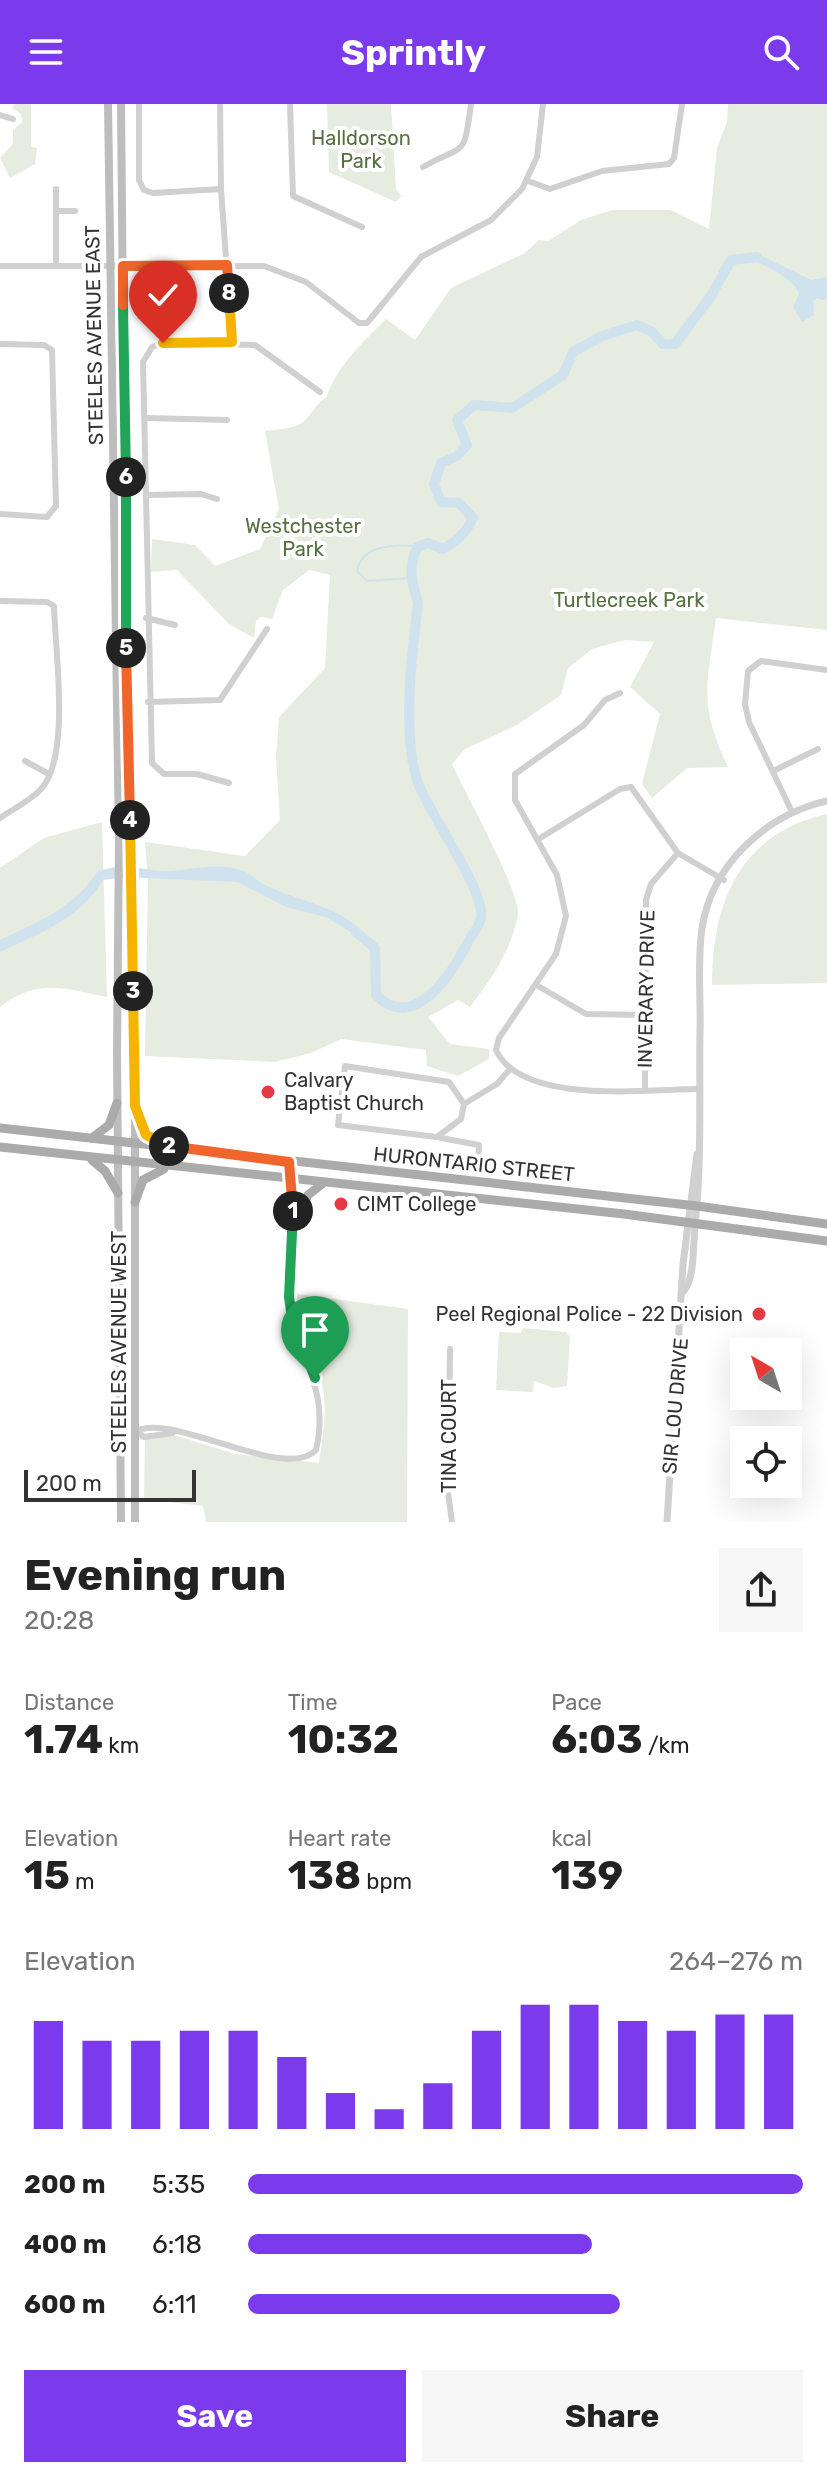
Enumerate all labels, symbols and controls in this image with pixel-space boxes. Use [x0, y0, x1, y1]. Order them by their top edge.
icon: menu [24, 30, 68, 74]
icon: search [759, 30, 803, 74]
text: Sprintly [341, 31, 486, 74]
park label: Halldorson Park [311, 126, 411, 173]
street label: STEELES AVENUE EAST [80, 224, 108, 445]
pin [129, 261, 197, 343]
icon: check [141, 273, 185, 317]
pin: 8 [209, 273, 249, 313]
text: 8 [222, 279, 236, 306]
pin: 6 [106, 457, 146, 497]
text: 6 [119, 463, 133, 490]
park label: Westchester Park [245, 514, 361, 561]
park label: Turtlecreek Park [554, 588, 705, 612]
pin: 5 [106, 628, 146, 668]
text: 5 [119, 634, 133, 661]
pin: 4 [110, 800, 150, 840]
text: 4 [122, 806, 138, 833]
street label: INVERARY DRIVE [633, 910, 659, 1068]
pin: 3 [113, 971, 153, 1011]
text: 3 [126, 977, 140, 1004]
place label: Calvary Baptist Church [284, 1068, 424, 1115]
marker: Calvary Baptist Church [259, 1083, 277, 1101]
pin: 2 [149, 1126, 189, 1166]
text: 2 [162, 1132, 176, 1159]
street label: HURONTARIO STREET [372, 1142, 576, 1187]
pin: 1 [273, 1191, 313, 1231]
place label: CIMT College [357, 1192, 477, 1216]
marker: CIMT College [332, 1195, 350, 1213]
text: 1 [288, 1197, 298, 1224]
street label: STEELES AVENUE WEST [107, 1230, 131, 1453]
pin [281, 1296, 349, 1378]
place label: Peel Regional Police - 22 Division [436, 1302, 743, 1326]
marker: Peel Regional Police - 22 Division [750, 1305, 768, 1323]
icon: arrive [293, 1308, 337, 1352]
street label: SIR LOU DRIVE [657, 1337, 693, 1475]
north arrow [730, 1338, 802, 1410]
map controls [730, 1338, 802, 1498]
street label: TINA COURT [437, 1379, 461, 1493]
button: locate [730, 1426, 802, 1498]
scale bar [24, 1466, 196, 1502]
text: 200 m [36, 1470, 102, 1497]
button: share [719, 1548, 803, 1632]
text: Evening run [24, 1549, 286, 1601]
text: 20:28 [24, 1605, 94, 1636]
text: Distance [24, 1689, 114, 1716]
text: Time [288, 1689, 338, 1716]
text: Pace [551, 1689, 602, 1716]
text: 1.74 [24, 1716, 103, 1763]
text: 10:32 [288, 1716, 399, 1763]
text: 6:03 [551, 1716, 643, 1763]
text: km [103, 1732, 139, 1759]
text: /km [643, 1732, 690, 1759]
text: Elevation [24, 1825, 118, 1852]
text: Heart rate [288, 1825, 391, 1852]
text: kcal [551, 1825, 592, 1852]
text: 15 [24, 1852, 70, 1899]
text: 138 [288, 1852, 361, 1899]
text: 139 [551, 1852, 623, 1899]
text: m [70, 1868, 95, 1895]
text: bpm [361, 1868, 412, 1895]
text: Elevation [24, 1946, 135, 1977]
text: 264–276 m [669, 1946, 803, 1977]
text: 200 m [24, 2169, 106, 2200]
text: 5:35 [152, 2169, 205, 2200]
text: 400 m [24, 2229, 106, 2260]
text: 6:18 [152, 2229, 202, 2260]
text: 600 m [24, 2289, 106, 2320]
text: 6:11 [152, 2289, 197, 2320]
button: Save [24, 2370, 406, 2462]
button: Share [422, 2370, 803, 2462]

